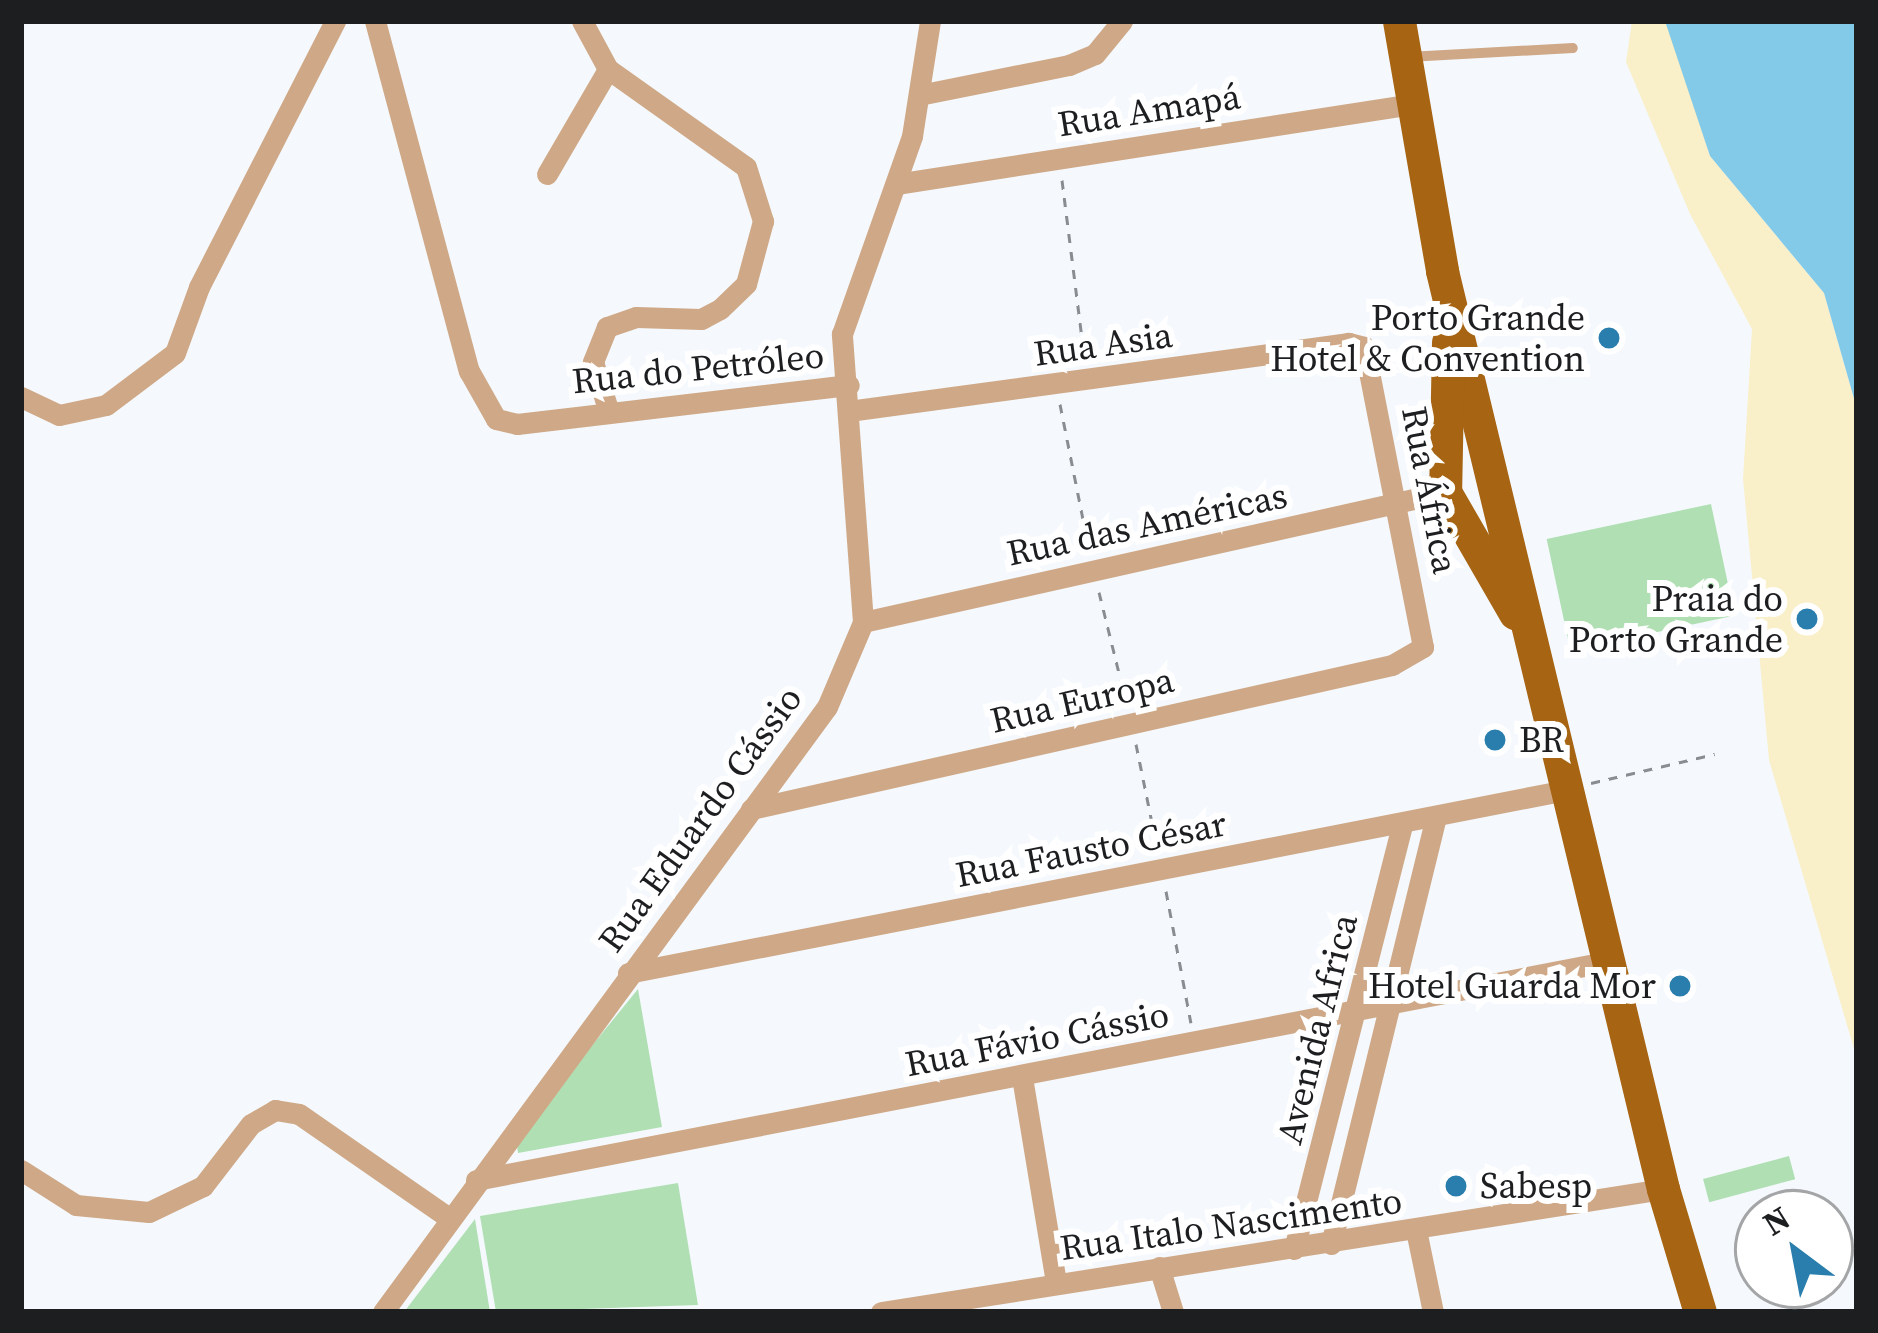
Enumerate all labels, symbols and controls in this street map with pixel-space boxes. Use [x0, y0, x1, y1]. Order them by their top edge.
street label: Rua Amapá [1055, 74, 1243, 146]
place label: Porto Grande Hotel & Convention [1270, 295, 1585, 380]
street label: Rua Asia [1031, 313, 1175, 375]
marker: Porto Grande Hotel & Convention [1596, 325, 1622, 351]
street label: Rua do Petróleo [570, 333, 826, 403]
street label: Rua África [1393, 403, 1467, 577]
street label: Rua das Américas [1003, 473, 1291, 575]
place label: Praia do Porto Grande [1569, 576, 1783, 661]
marker: Praia do Porto Grande [1794, 606, 1820, 632]
street label: Rua Europa [986, 658, 1178, 742]
street label: Rua Eduardo Cássio [589, 678, 811, 960]
place label: BR [1519, 718, 1564, 762]
marker: BR [1482, 727, 1508, 753]
street label: Rua Fausto César [952, 802, 1230, 896]
street label: Avenida Africa [1268, 910, 1366, 1148]
place label: Hotel Guarda Mor [1368, 964, 1656, 1008]
marker: Hotel Guarda Mor [1667, 973, 1693, 999]
street label: Rua Fávio Cássio [902, 992, 1172, 1086]
place label: Sabesp [1480, 1164, 1592, 1208]
marker: Sabesp [1443, 1173, 1469, 1199]
street label: Rua Italo Nascimento [1057, 1179, 1405, 1269]
north arrow [1734, 1189, 1854, 1309]
text: N [1754, 1195, 1798, 1246]

